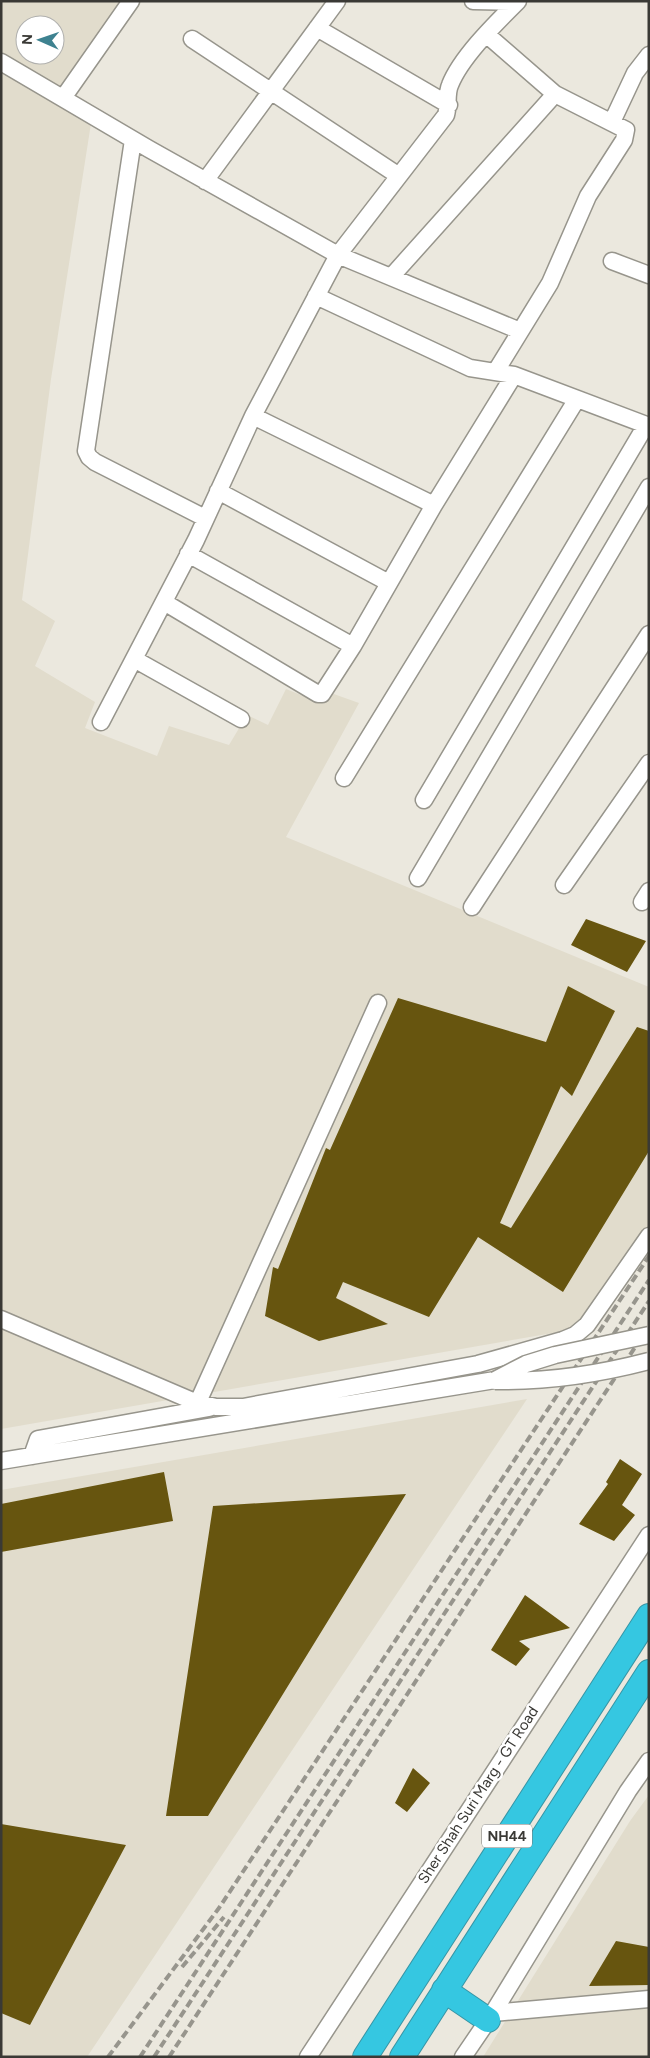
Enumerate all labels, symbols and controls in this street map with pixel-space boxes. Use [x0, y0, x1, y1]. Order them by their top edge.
north arrow [15, 15, 65, 65]
text: N [19, 34, 36, 45]
street label: Sher Shah Suri Marg - GT Road [414, 1703, 542, 1887]
road number: NH44 [482, 1824, 532, 1848]

